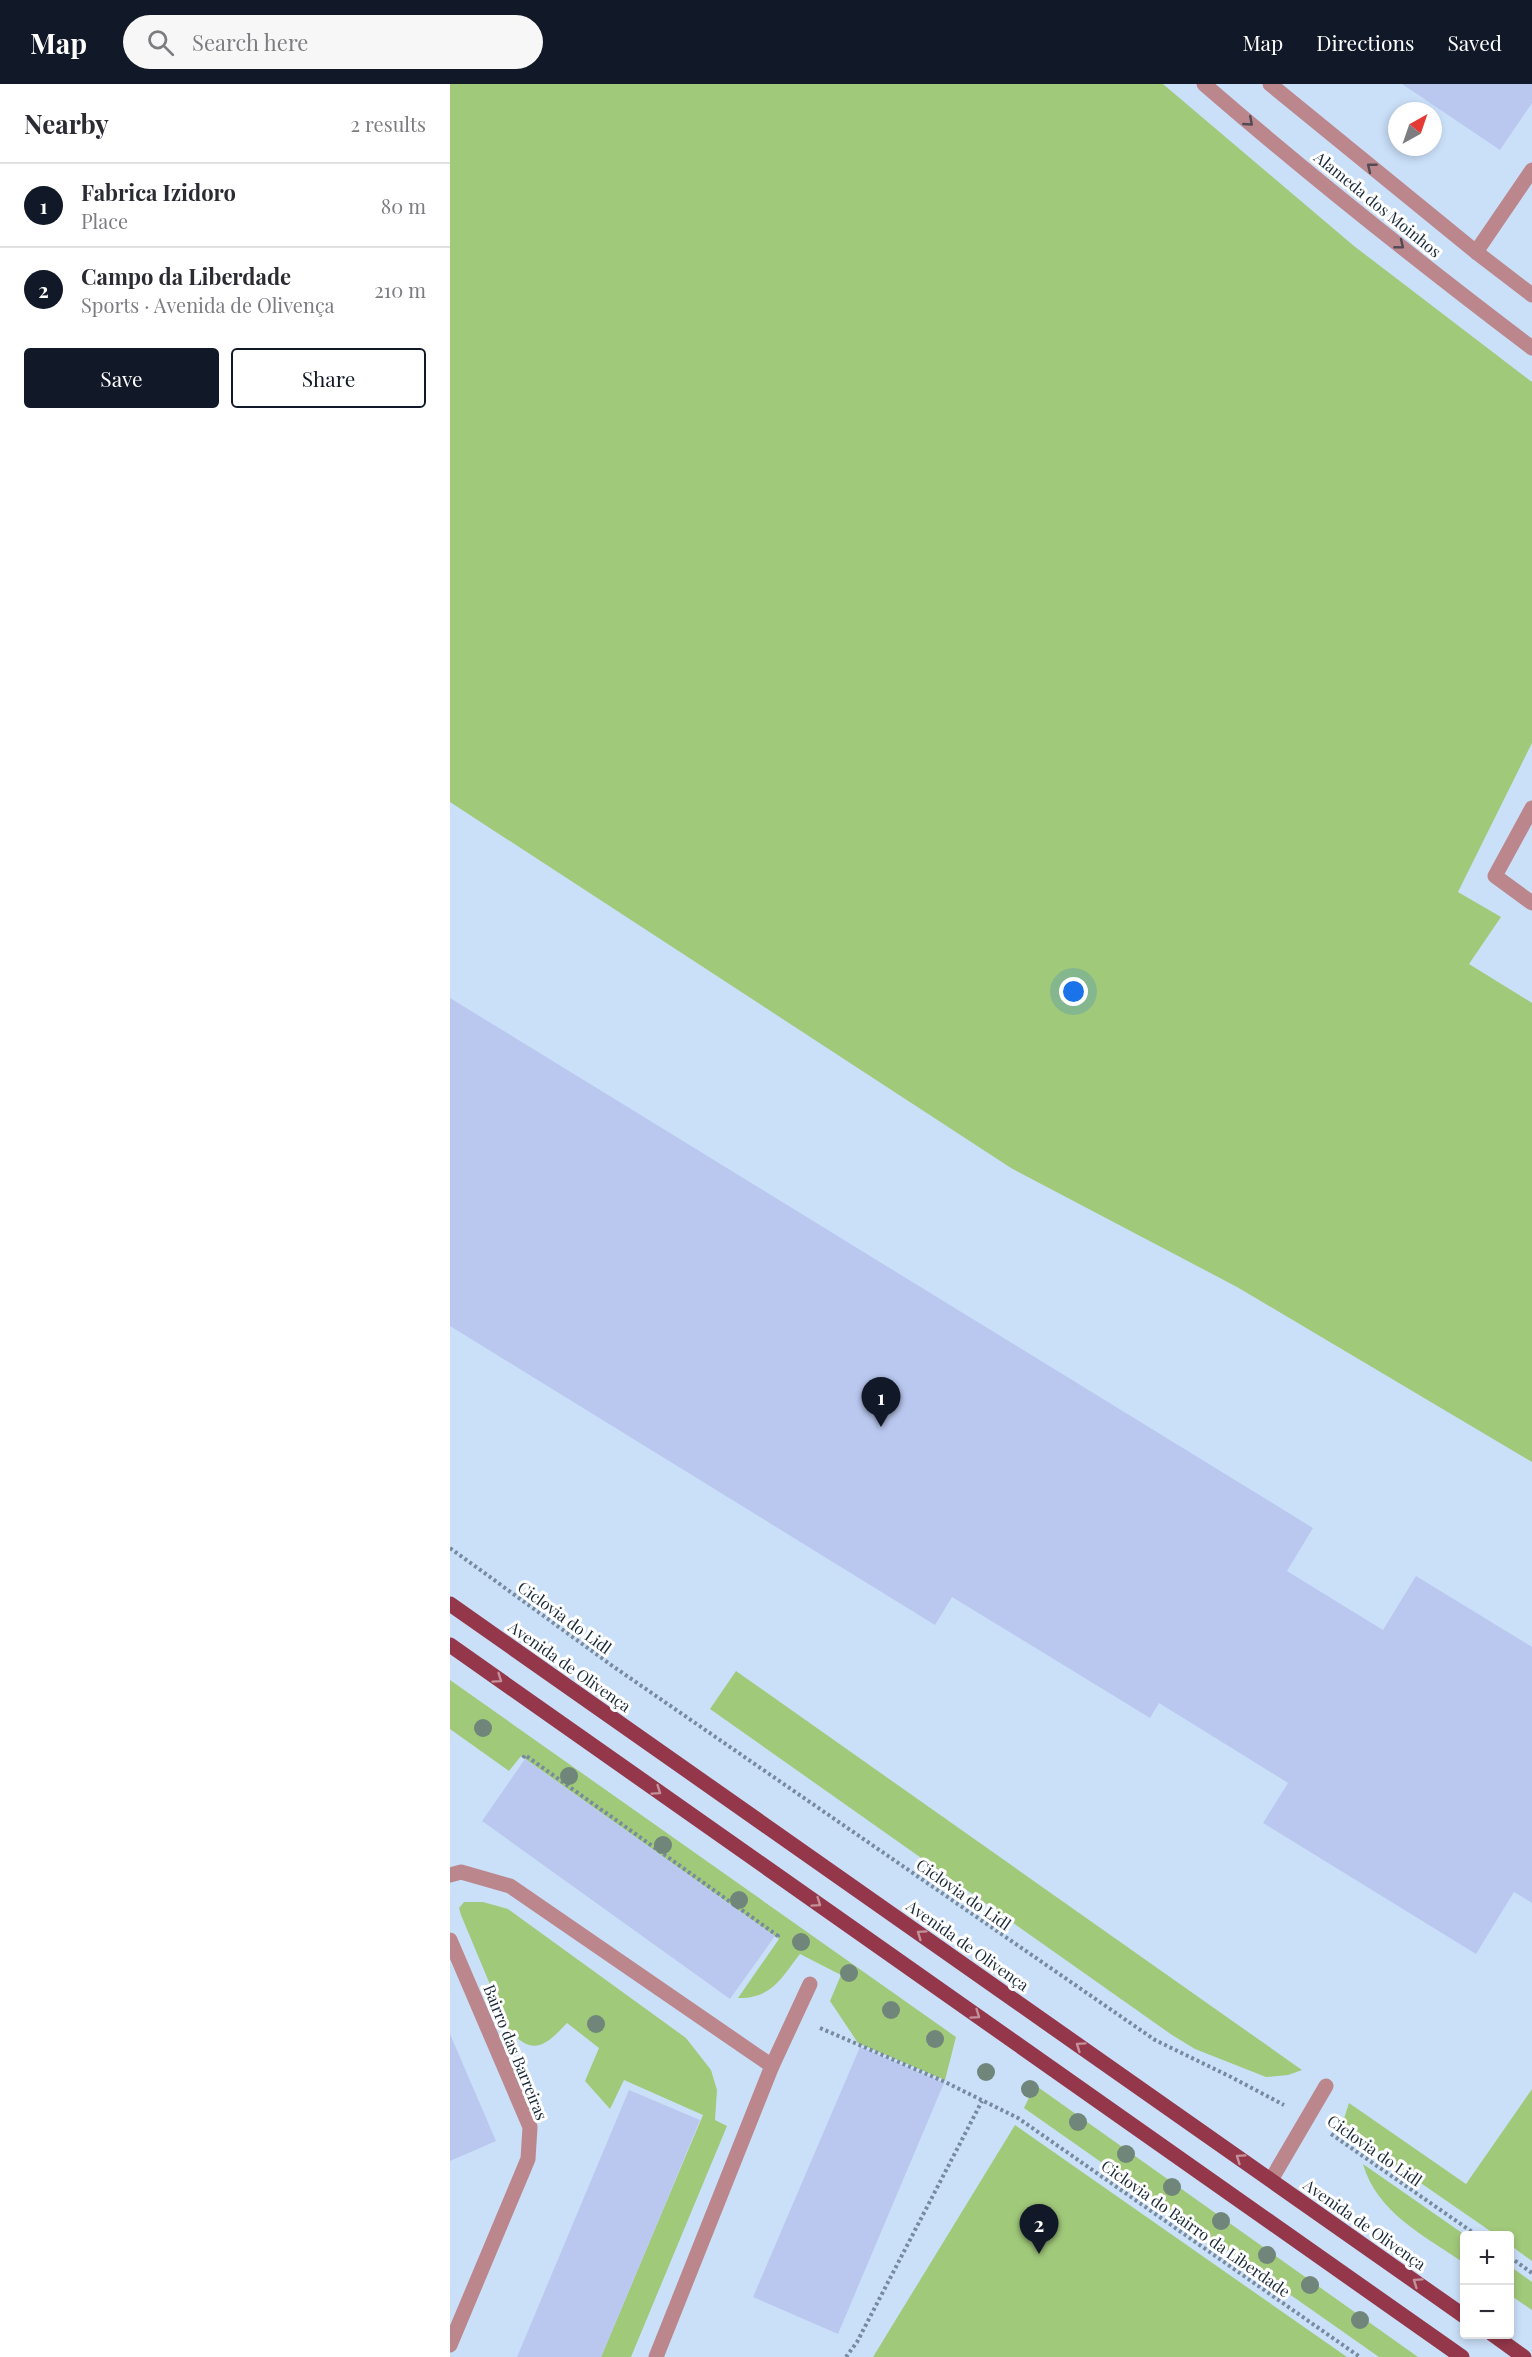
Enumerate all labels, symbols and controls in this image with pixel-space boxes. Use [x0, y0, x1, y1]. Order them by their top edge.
search box [123, 15, 543, 69]
text: Map [30, 24, 87, 61]
icon: search [144, 26, 177, 59]
text: Search here [192, 27, 308, 57]
text: Map [1242, 28, 1283, 56]
text: Directions [1316, 28, 1414, 56]
text: Saved [1447, 28, 1502, 56]
north arrow [1388, 102, 1442, 156]
text: Nearby [24, 106, 109, 141]
text: 2 results [351, 110, 426, 137]
one-way arrow [1242, 115, 1253, 126]
street label: Alameda dos Moinhos [1310, 146, 1446, 262]
one-way arrow [1367, 163, 1378, 174]
text: Fabrica Izidoro [81, 177, 236, 207]
text: 1 [40, 192, 47, 219]
text: 80 m [381, 192, 426, 219]
text: Place [81, 207, 128, 234]
one-way arrow [1393, 238, 1404, 249]
text: Campo da Liberdade [81, 261, 291, 291]
text: 2 [38, 276, 49, 303]
text: 210 m [374, 276, 426, 303]
text: Sports · Avenida de Olivença [81, 291, 335, 318]
button: Save [24, 348, 219, 408]
button: Share [231, 348, 426, 408]
your location [1059, 977, 1088, 1006]
pin: 1 [862, 1378, 900, 1427]
street label: Ciclovia do Lidl [514, 1576, 616, 1658]
street label: Avenida de Olivença [504, 1615, 635, 1716]
one-way arrow [491, 1672, 502, 1683]
one-way arrow [651, 1784, 662, 1795]
street label: Ciclovia do Lidl [913, 1854, 1016, 1935]
street label: Avenida de Olivença [902, 1894, 1033, 1995]
one-way arrow [810, 1896, 821, 1907]
one-way arrow [916, 1930, 927, 1941]
street label: Bairro das Barreiras [479, 1981, 553, 2123]
one-way arrow [970, 2008, 981, 2019]
one-way arrow [1076, 2042, 1087, 2053]
street label: Ciclovia do Lidl [1324, 2110, 1427, 2191]
one-way arrow [1235, 2154, 1246, 2165]
street label: Ciclovia do Bairro da Liberdade [1097, 2155, 1295, 2301]
street label: Avenida de Olivença [1299, 2173, 1430, 2274]
pin: 2 [1020, 2204, 1058, 2254]
map controls [1460, 2231, 1514, 2339]
button: + [1460, 2231, 1514, 2285]
one-way arrow [1412, 2278, 1423, 2289]
button: − [1460, 2285, 1514, 2339]

